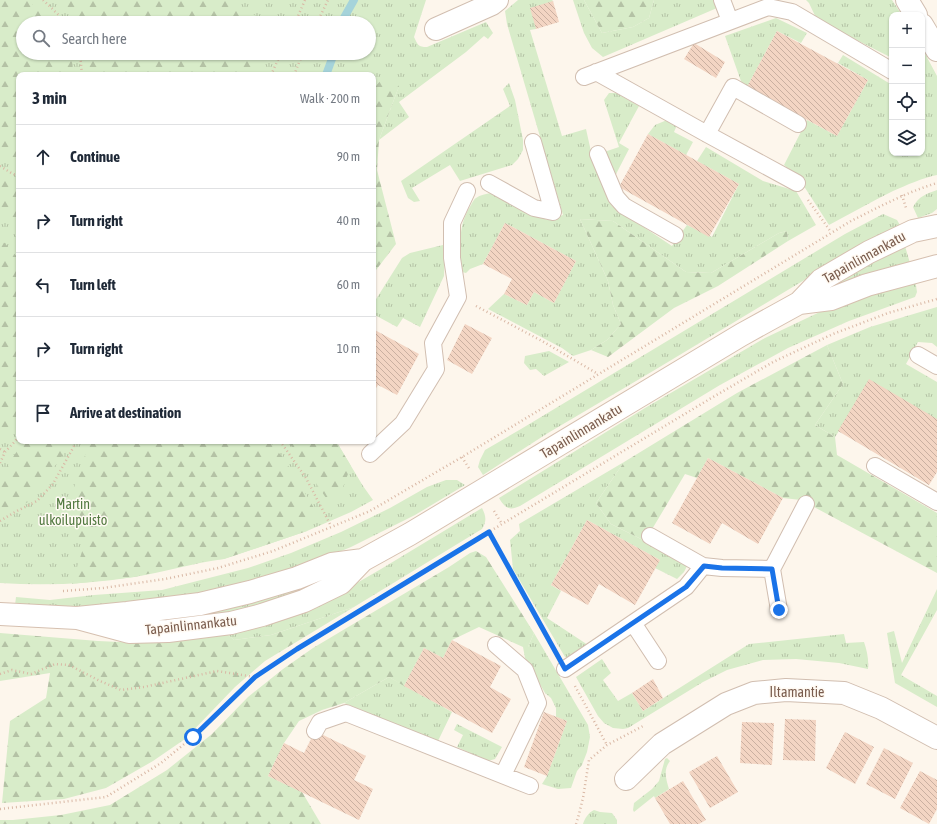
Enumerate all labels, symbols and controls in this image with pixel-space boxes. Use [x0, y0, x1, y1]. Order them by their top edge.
map controls [889, 12, 925, 156]
button: + [889, 12, 925, 48]
search box [16, 16, 376, 60]
icon: search [30, 27, 52, 49]
text: Search here [62, 30, 127, 47]
button: − [889, 48, 925, 84]
button: locate [889, 84, 925, 120]
text: 3 min [32, 88, 67, 108]
text: Walk · 200 m [300, 91, 360, 106]
button: layers [889, 120, 925, 156]
icon: ahead [32, 146, 54, 168]
text: Continue [70, 148, 120, 165]
text: 90 m [337, 149, 360, 164]
icon: right [32, 210, 54, 232]
text: Turn right [70, 212, 123, 229]
text: 40 m [337, 213, 360, 228]
street label: Tapainlinnankatu [820, 228, 908, 286]
icon: left [32, 274, 54, 296]
text: Turn left [70, 276, 116, 293]
text: 60 m [337, 277, 360, 292]
icon: right [32, 338, 54, 360]
text: Turn right [70, 340, 123, 357]
text: 10 m [337, 341, 360, 356]
street label: Tapainlinnankatu [537, 400, 625, 462]
icon: arrive [32, 402, 54, 424]
text: Arrive at destination [70, 404, 181, 421]
park label: Martin ulkoilupuisto [39, 496, 107, 528]
route end [770, 601, 788, 619]
street label: Tapainlinnankatu [144, 612, 238, 638]
street label: Iltamantie [770, 684, 824, 700]
route start [184, 728, 202, 746]

